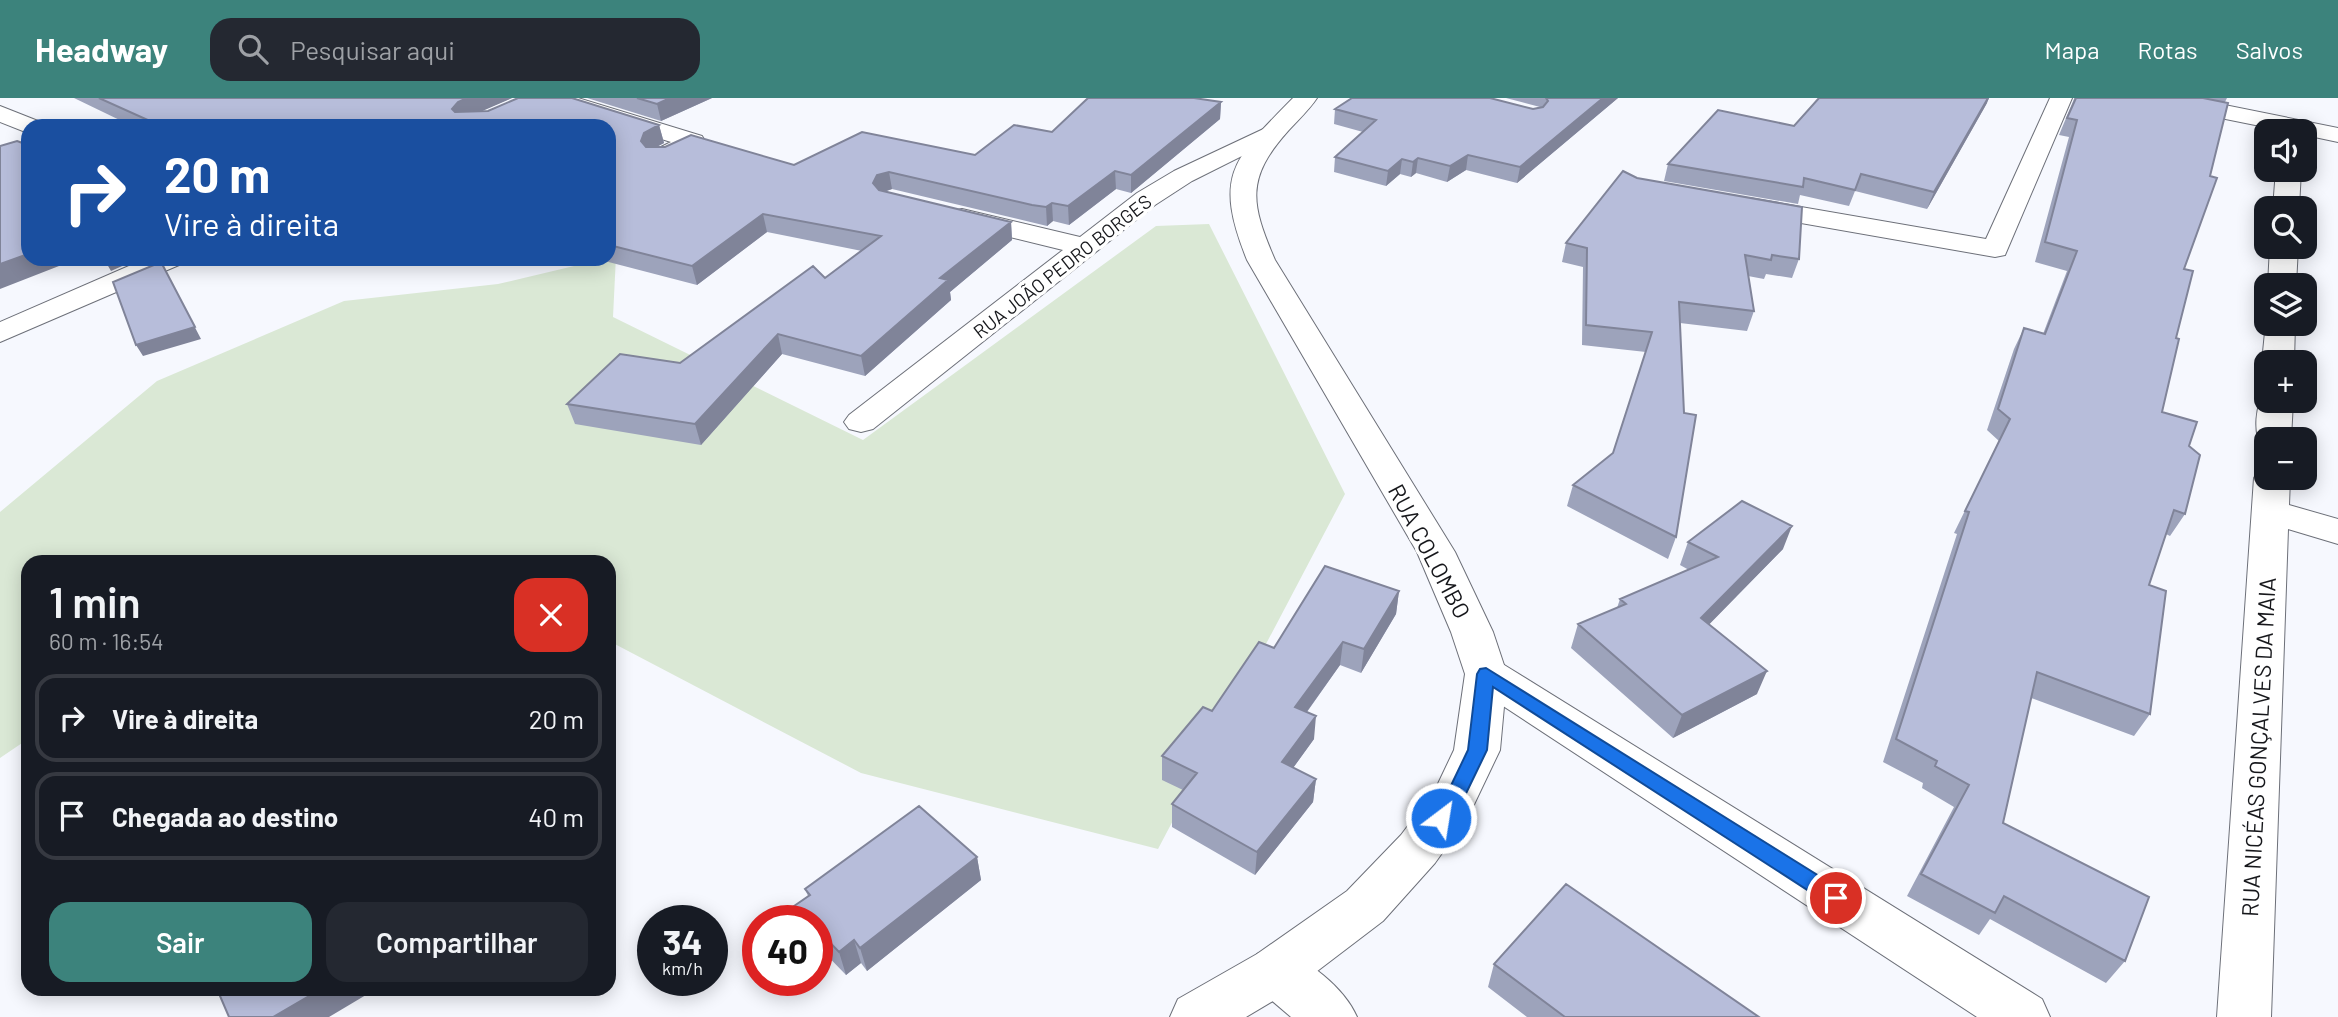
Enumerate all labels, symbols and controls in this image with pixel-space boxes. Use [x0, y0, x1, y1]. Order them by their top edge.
search box [210, 18, 700, 81]
text: Headway [35, 29, 168, 69]
icon: search [234, 30, 272, 68]
text: Pesquisar aqui [290, 34, 455, 65]
text: Mapa [2045, 35, 2100, 64]
text: Rotas [2138, 35, 2198, 64]
text: Salvos [2236, 35, 2303, 64]
map controls [2254, 119, 2317, 490]
button: sound [2254, 119, 2317, 182]
text: 20 m [164, 144, 270, 203]
icon: right [49, 147, 140, 238]
street label: RUA JOÃO PEDRO BORGES [968, 189, 1156, 343]
button: search [2254, 196, 2317, 259]
text: Vire à direita [164, 204, 339, 242]
button: layers [2254, 273, 2317, 336]
button: + [2254, 350, 2317, 413]
button: − [2254, 427, 2317, 490]
street label: RUA COLOMBO [1383, 479, 1477, 623]
text: 1 min [49, 576, 141, 626]
street label: RUA NICÉAS GONÇALVES DA MAIA [2235, 577, 2281, 917]
button: close [514, 578, 588, 652]
text: 60 m · 16:54 [49, 627, 164, 655]
icon: right [53, 699, 91, 737]
text: Vire à direita [112, 703, 258, 734]
text: 20 m [529, 703, 584, 734]
position arrow [1404, 781, 1478, 855]
icon: arrive [53, 797, 91, 835]
text: Chegada ao destino [112, 801, 338, 832]
text: 40 m [528, 801, 584, 832]
pin [1806, 868, 1866, 928]
icon: arrive [1817, 879, 1855, 917]
button: Sair [49, 902, 312, 982]
button: Compartilhar [326, 902, 588, 982]
speed limit sign: 40 [742, 905, 833, 996]
text: 34 [662, 920, 703, 962]
text: km/h [662, 957, 703, 979]

